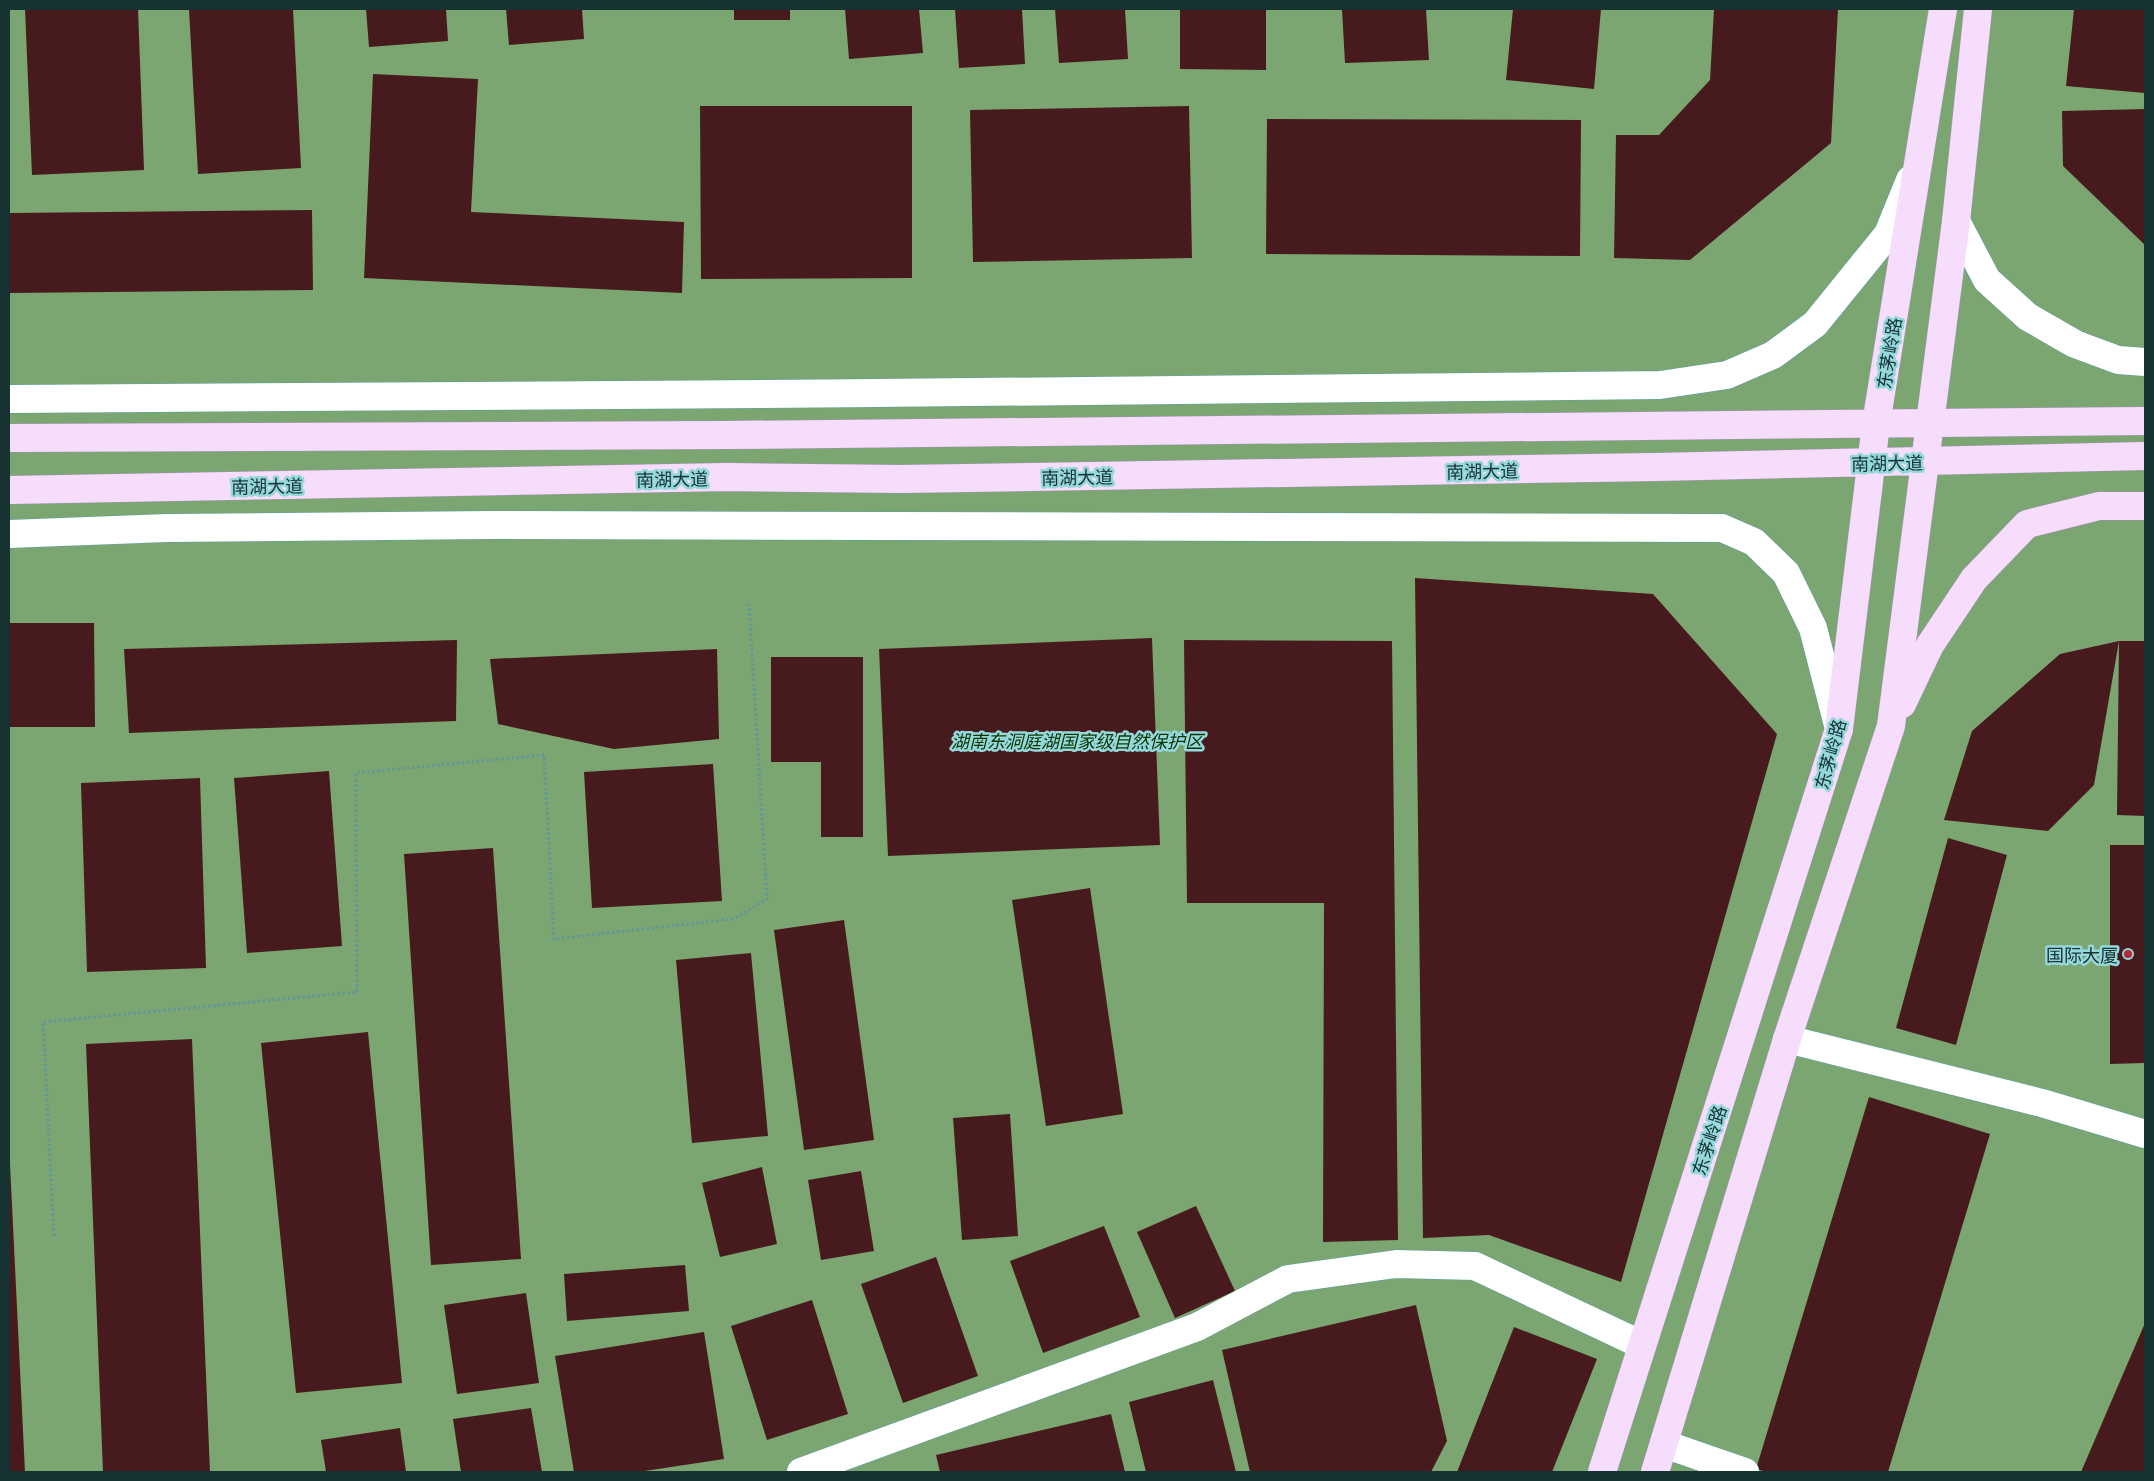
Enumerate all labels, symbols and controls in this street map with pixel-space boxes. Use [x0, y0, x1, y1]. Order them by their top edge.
street label: 东茅岭路 [1870, 315, 1906, 391]
street label: 南湖大道 [1851, 448, 1923, 476]
street label: 南湖大道 [1446, 456, 1518, 484]
street label: 南湖大道 [1041, 462, 1113, 490]
street label: 南湖大道 [636, 464, 708, 492]
street label: 南湖大道 [231, 471, 303, 499]
street label: 东茅岭路 [1807, 716, 1851, 792]
park label: 湖南东洞庭湖国家级自然保护区 [951, 727, 1206, 753]
place label: 国际大厦 [2046, 941, 2118, 967]
marker: 国际大厦 [2122, 948, 2134, 960]
street label: 东茅岭路 [1685, 1102, 1731, 1178]

